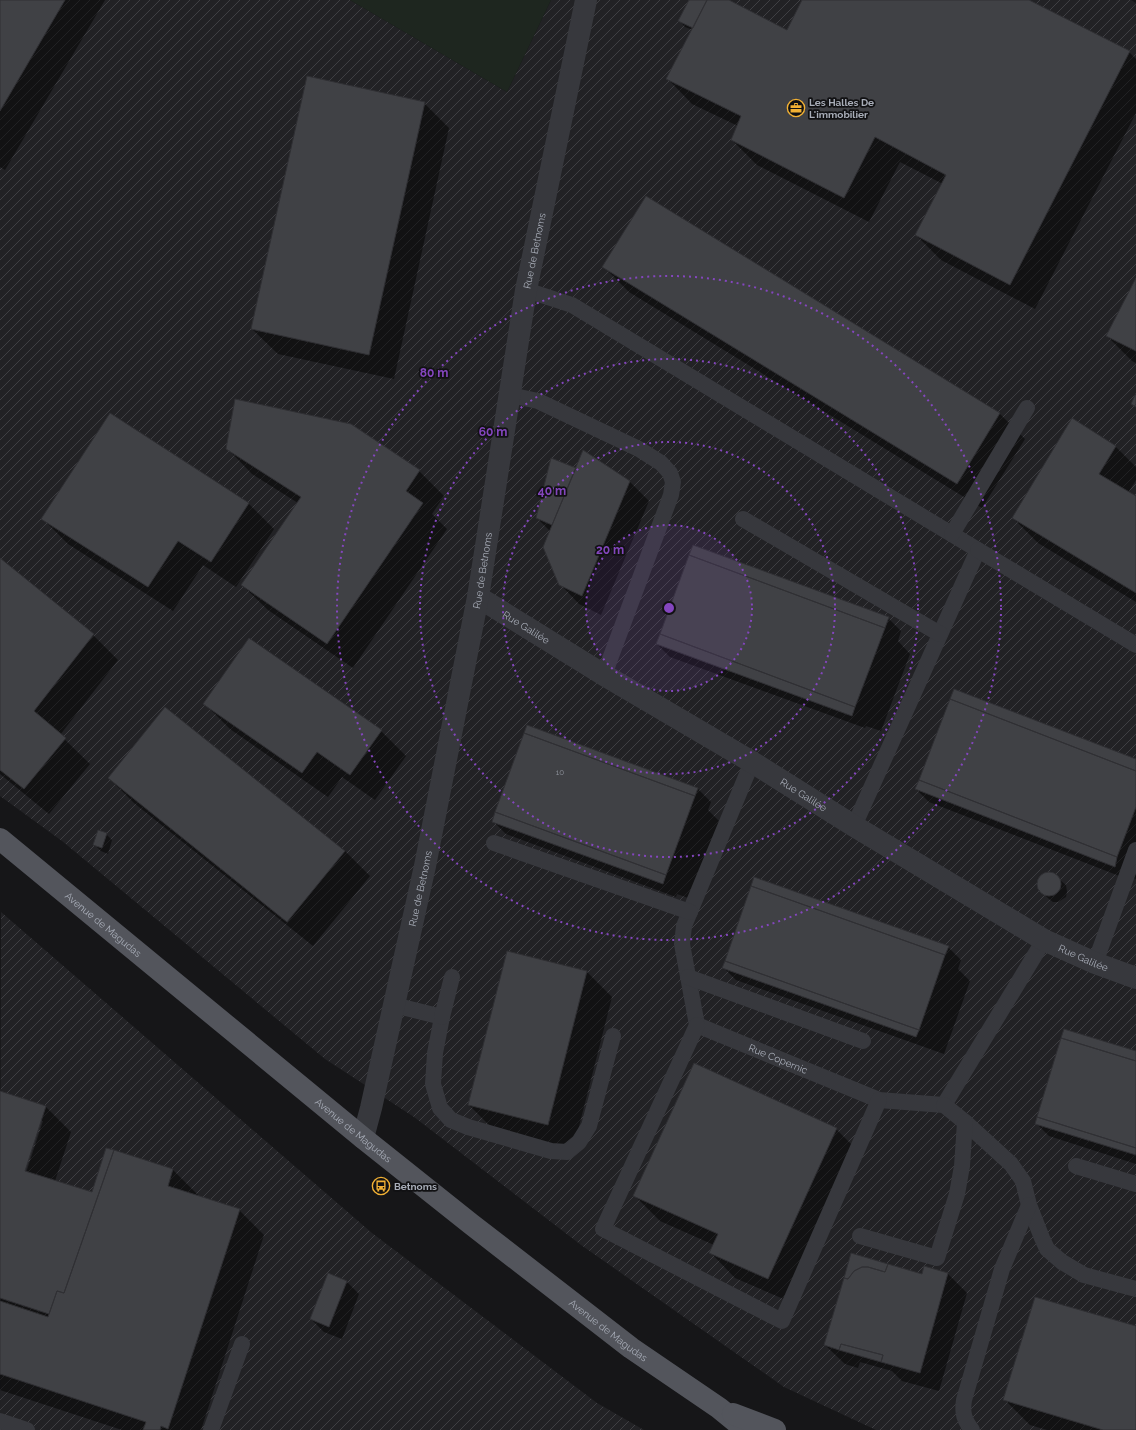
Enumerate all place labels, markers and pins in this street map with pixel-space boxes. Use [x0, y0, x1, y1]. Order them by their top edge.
place label: Les Halles De L'immobilier [809, 97, 874, 120]
office icon: Les Halles De L'immobilier [786, 98, 806, 118]
centre of rings [662, 601, 676, 615]
bus stop icon: Betnoms [371, 1176, 391, 1196]
place label: Betnoms [394, 1181, 437, 1192]

